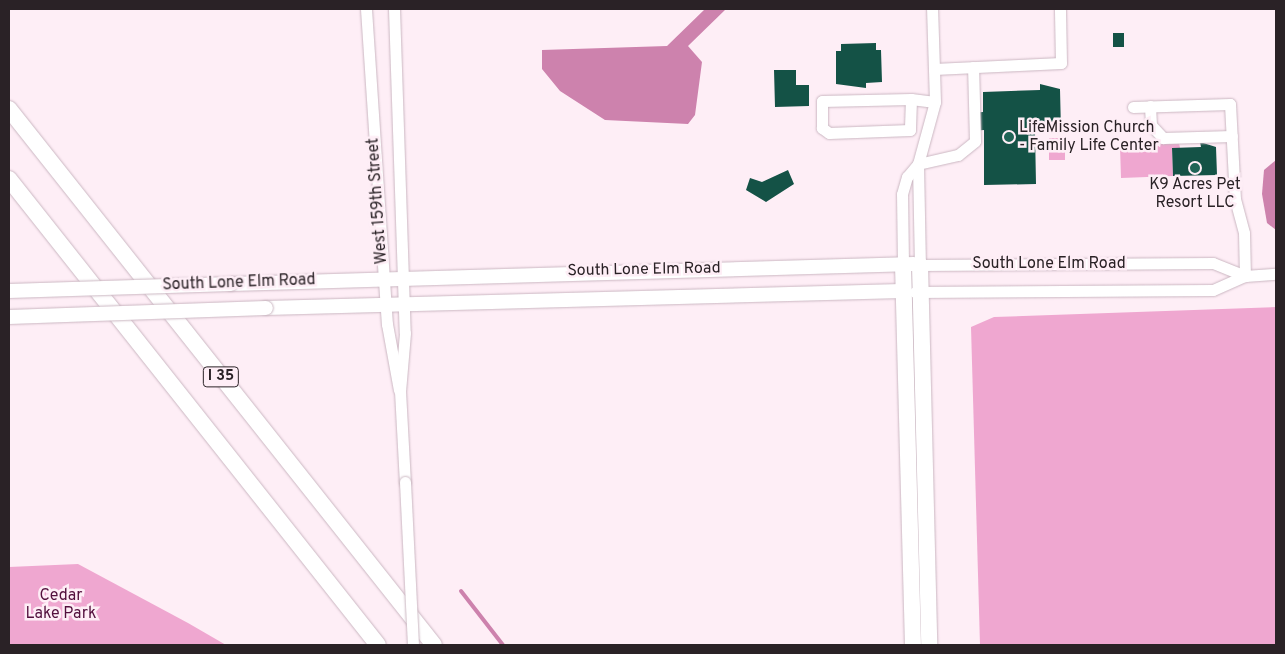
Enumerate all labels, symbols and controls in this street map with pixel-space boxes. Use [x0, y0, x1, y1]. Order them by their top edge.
place label: LifeMission Church - Family Life Center [1019, 118, 1159, 156]
marker: LifeMission Church - Family Life Center [1003, 131, 1015, 143]
street label: West 159th Street [364, 137, 392, 265]
marker: K9 Acres Pet Resort LLC [1189, 162, 1201, 174]
place label: K9 Acres Pet Resort LLC [1149, 175, 1241, 213]
street label: South Lone Elm Road [972, 254, 1126, 274]
street label: South Lone Elm Road [567, 259, 721, 281]
street label: South Lone Elm Road [162, 271, 316, 295]
road number: I 35 [202, 364, 240, 390]
park label: Cedar Lake Park [26, 586, 96, 624]

